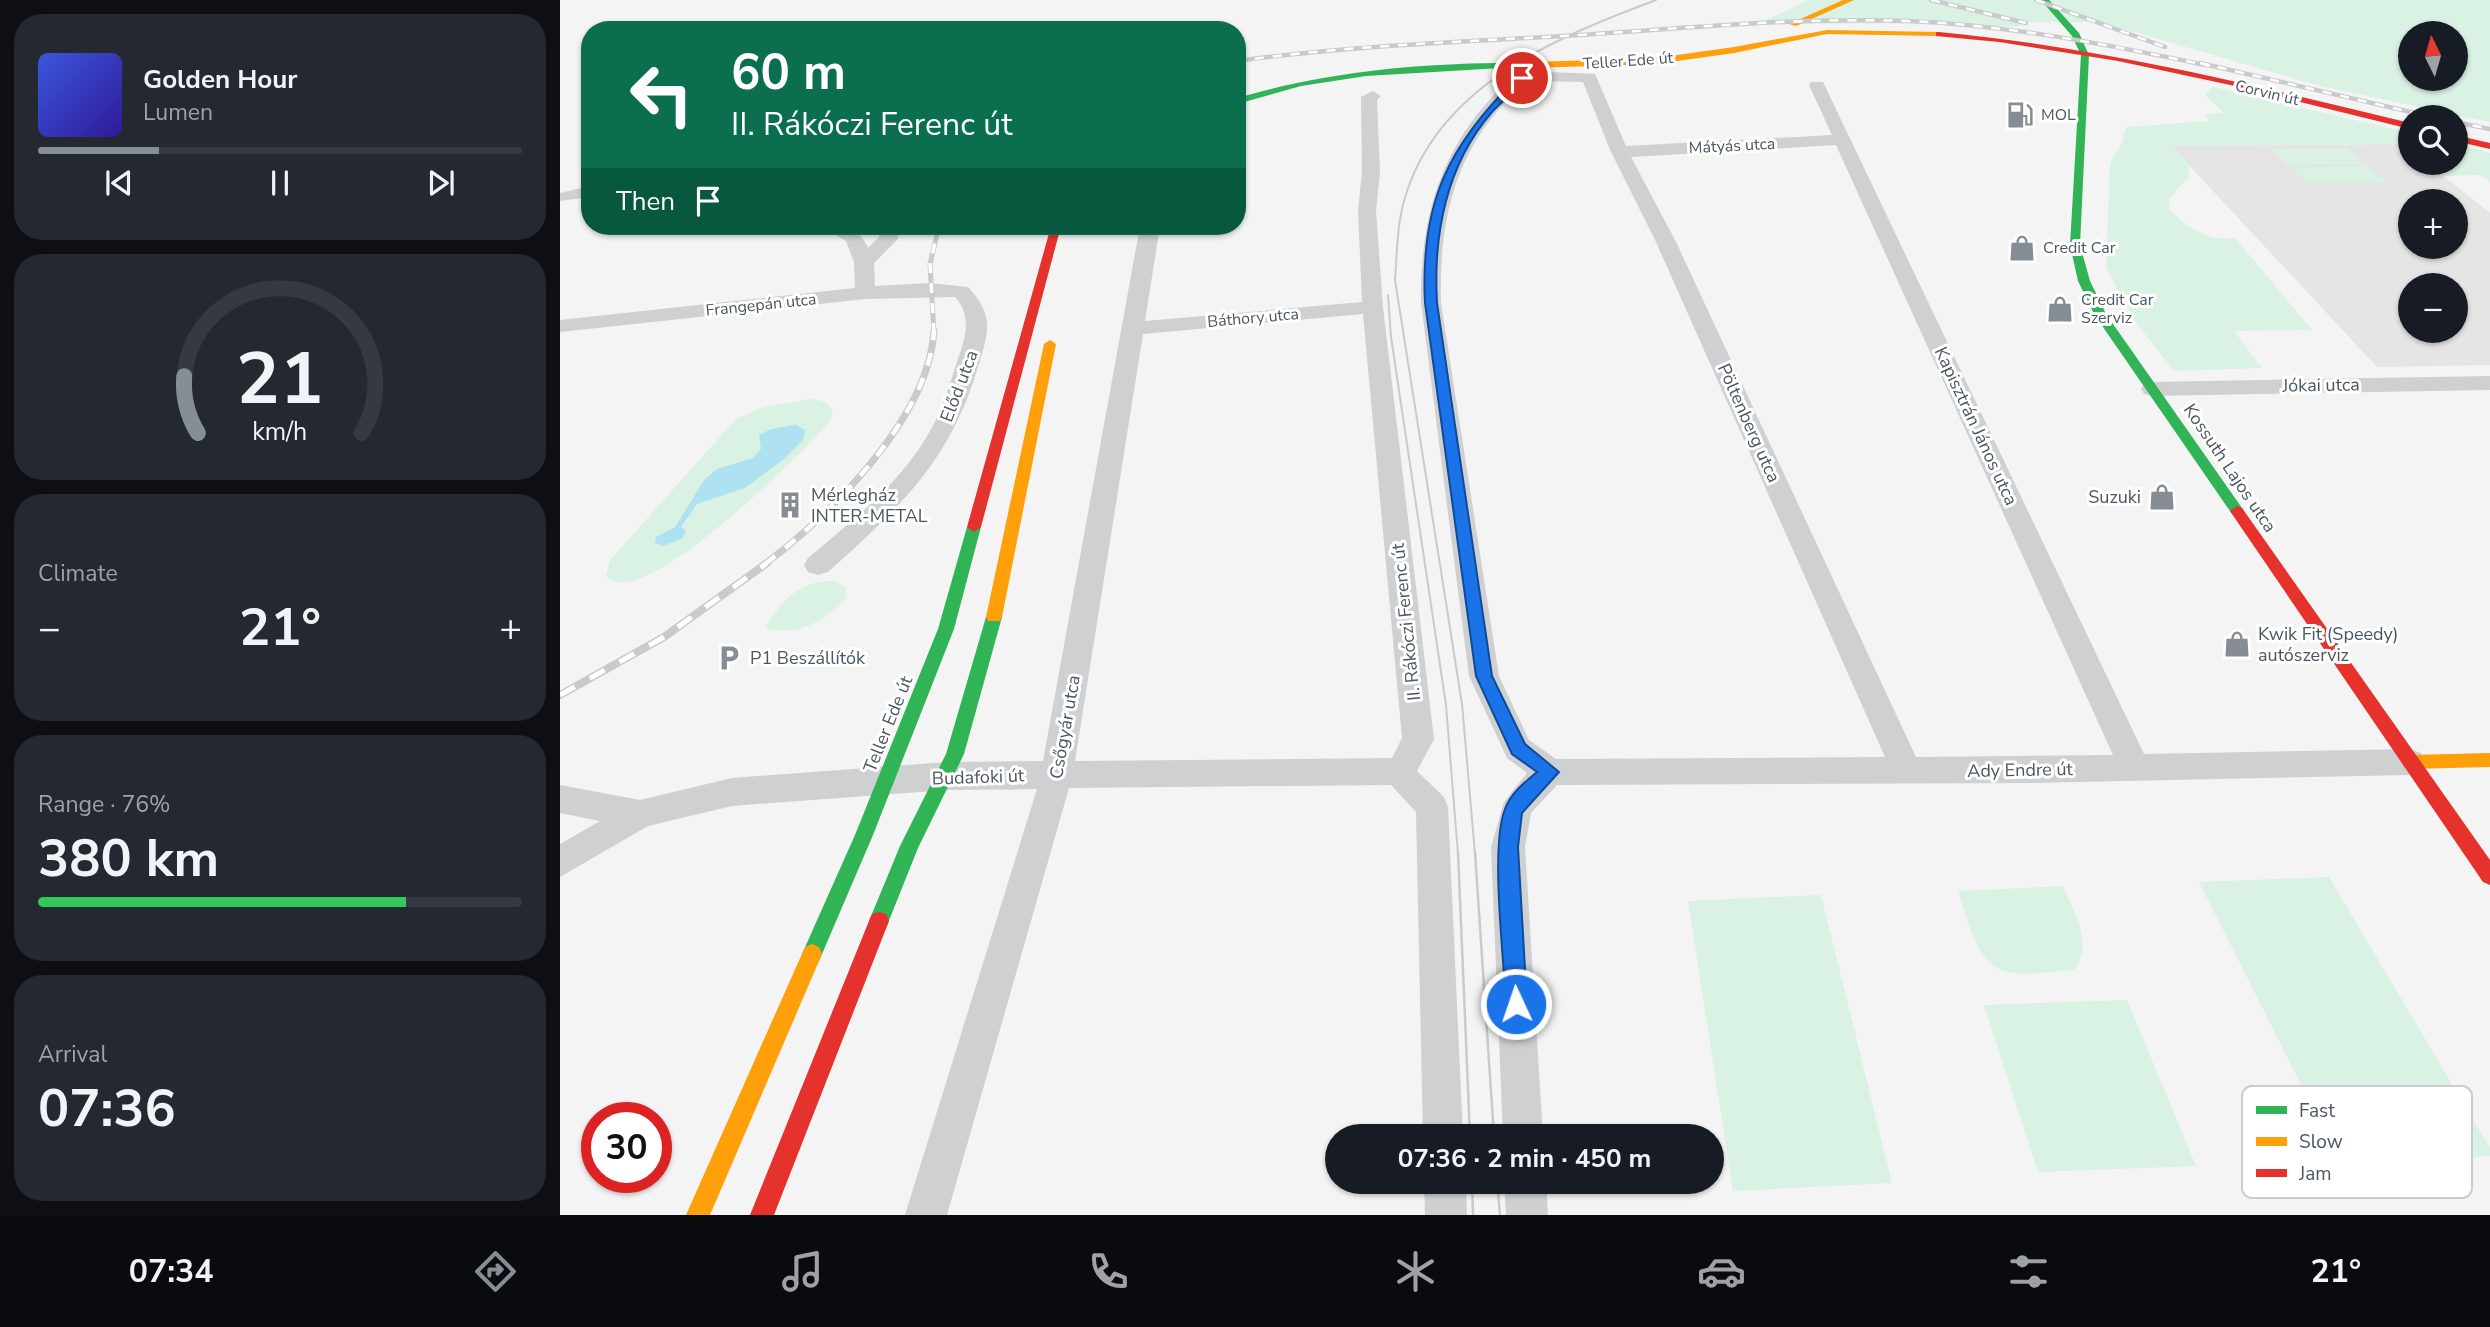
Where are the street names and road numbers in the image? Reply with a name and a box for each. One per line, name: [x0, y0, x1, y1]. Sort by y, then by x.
street label: Teller Ede út: [1582, 47, 1674, 75]
street label: Corvin út: [2233, 75, 2302, 111]
street label: Mátyás utca: [1688, 133, 1776, 159]
street label: Frangepán utca: [705, 288, 817, 322]
street label: Báthory utca: [1206, 303, 1300, 333]
street label: Kapisztrán János utca: [1929, 343, 2023, 509]
street label: Előd utca: [934, 347, 984, 425]
street label: Pöltenberg utca: [1712, 360, 1786, 486]
street label: Jókai utca: [2281, 372, 2360, 398]
street label: Kossuth Lajos utca: [2178, 399, 2282, 537]
street label: II. Rákóczi Ferenc út: [1386, 541, 1426, 702]
street label: Teller Ede út: [858, 672, 918, 776]
street label: Csőgyár utca: [1044, 673, 1086, 781]
street label: Ady Endre út: [1967, 757, 2074, 783]
street label: Budafoki út: [931, 763, 1025, 791]

